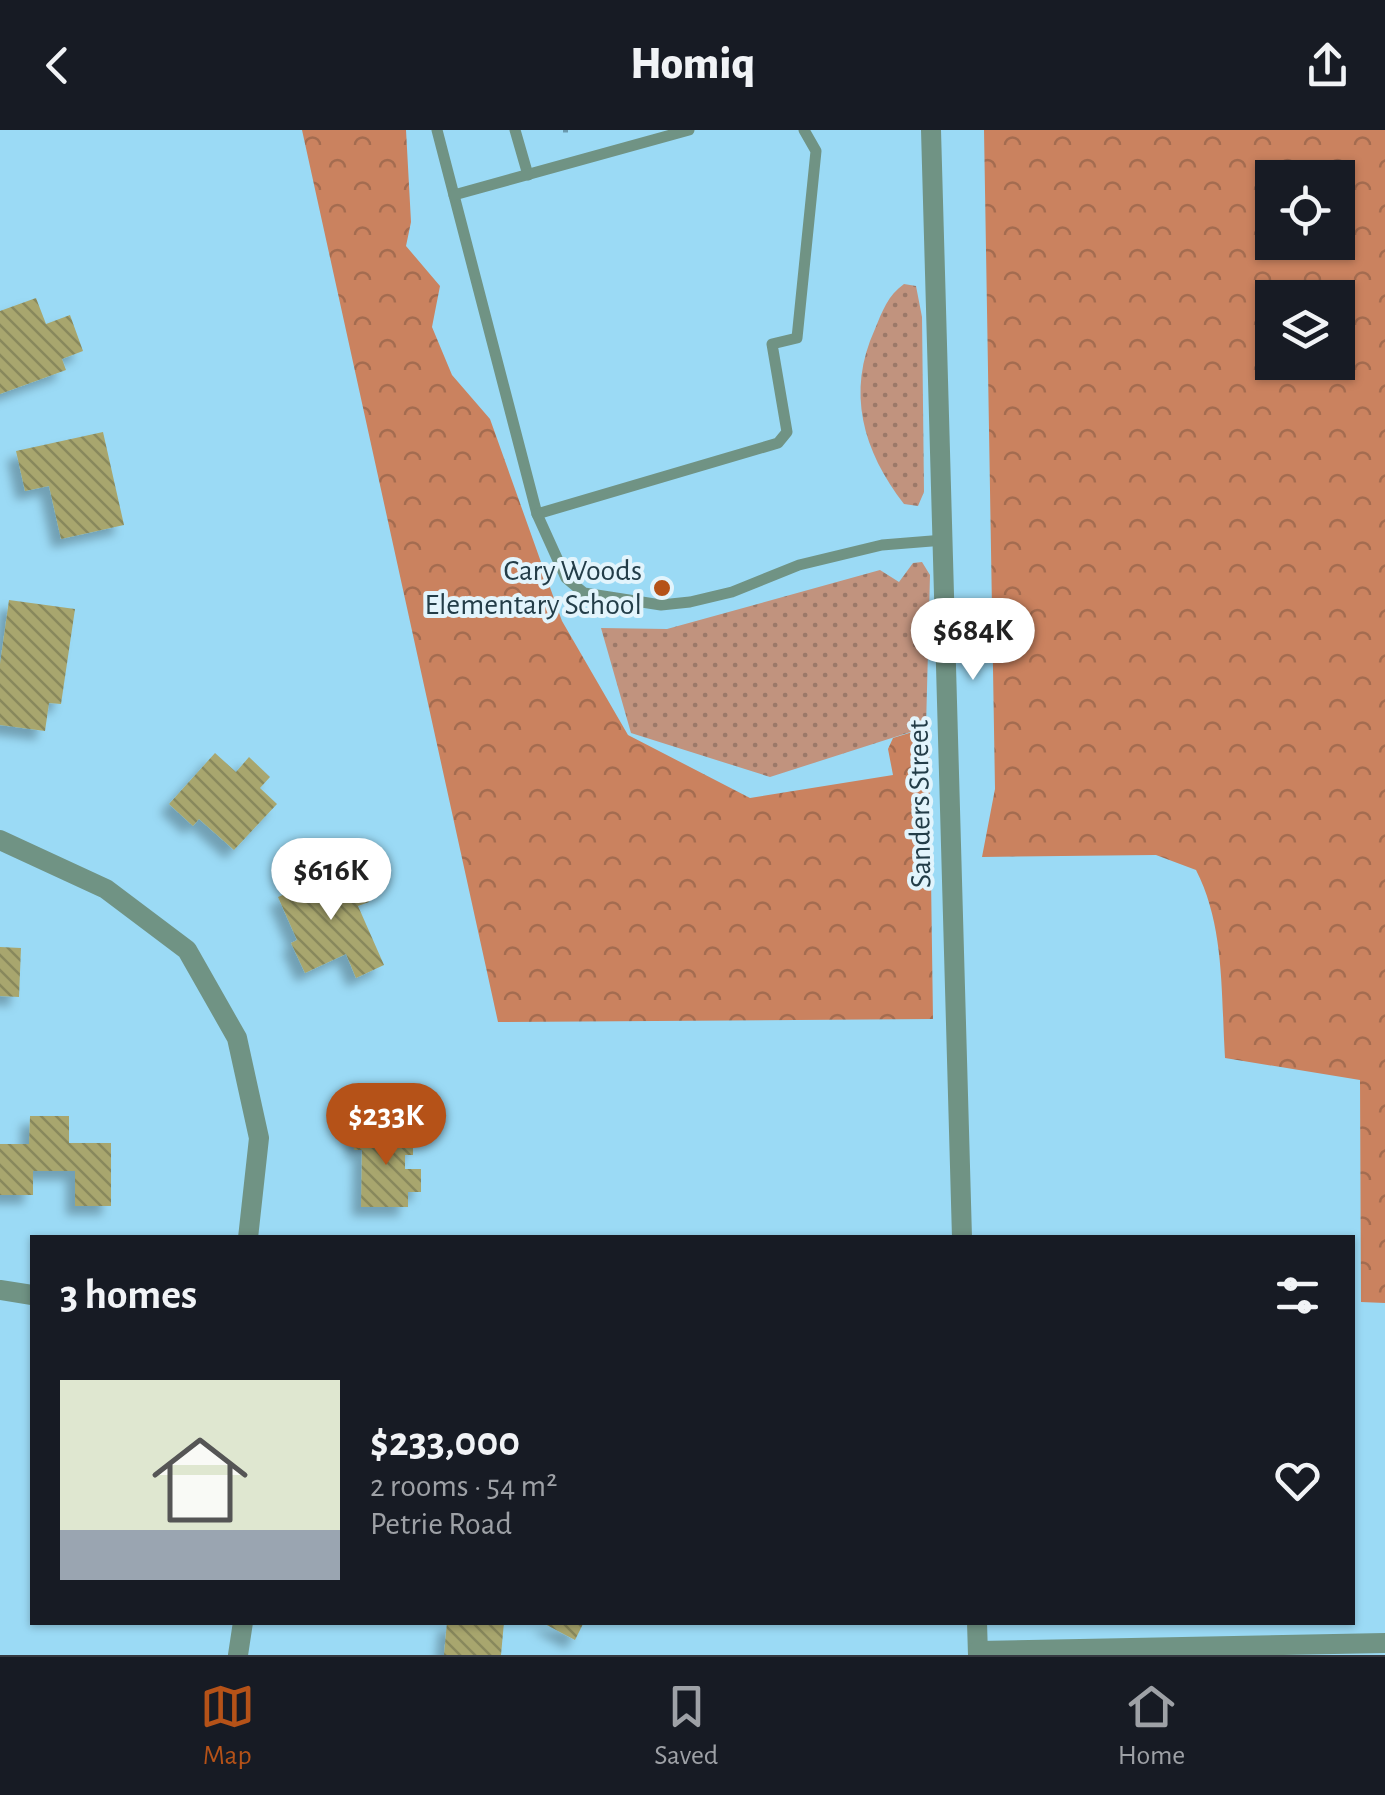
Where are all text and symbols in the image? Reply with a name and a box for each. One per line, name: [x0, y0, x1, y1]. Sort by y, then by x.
icon: back: [30, 38, 85, 93]
icon: share: [1300, 38, 1355, 93]
text: Homiq: [630, 42, 755, 87]
map controls: [1255, 160, 1355, 380]
button: locate: [1255, 160, 1355, 260]
button: layers: [1255, 280, 1355, 380]
place label: Cary Woods Elementary School: [425, 556, 642, 620]
marker: Cary Woods Elementary School: [651, 577, 673, 599]
pin: $684K: [903, 598, 1043, 683]
text: $684K: [933, 614, 1013, 646]
street label: Sanders Street: [904, 719, 936, 888]
pin: $616K: [261, 838, 401, 923]
text: $616K: [293, 854, 369, 886]
pin: $233K: [316, 1083, 456, 1168]
text: $233K: [348, 1099, 424, 1131]
icon: filters: [1270, 1268, 1325, 1323]
text: 3 homes: [60, 1274, 197, 1316]
icon: home: [140, 1420, 260, 1540]
text: $233,000: [370, 1421, 520, 1463]
icon: heart: [1270, 1453, 1325, 1508]
text: 2 rooms · 54 m²: [370, 1470, 557, 1502]
text: Petrie Road: [370, 1508, 512, 1540]
tab: Map: [200, 1679, 255, 1773]
tab: Saved: [654, 1679, 718, 1773]
tab: Home: [1118, 1679, 1185, 1773]

